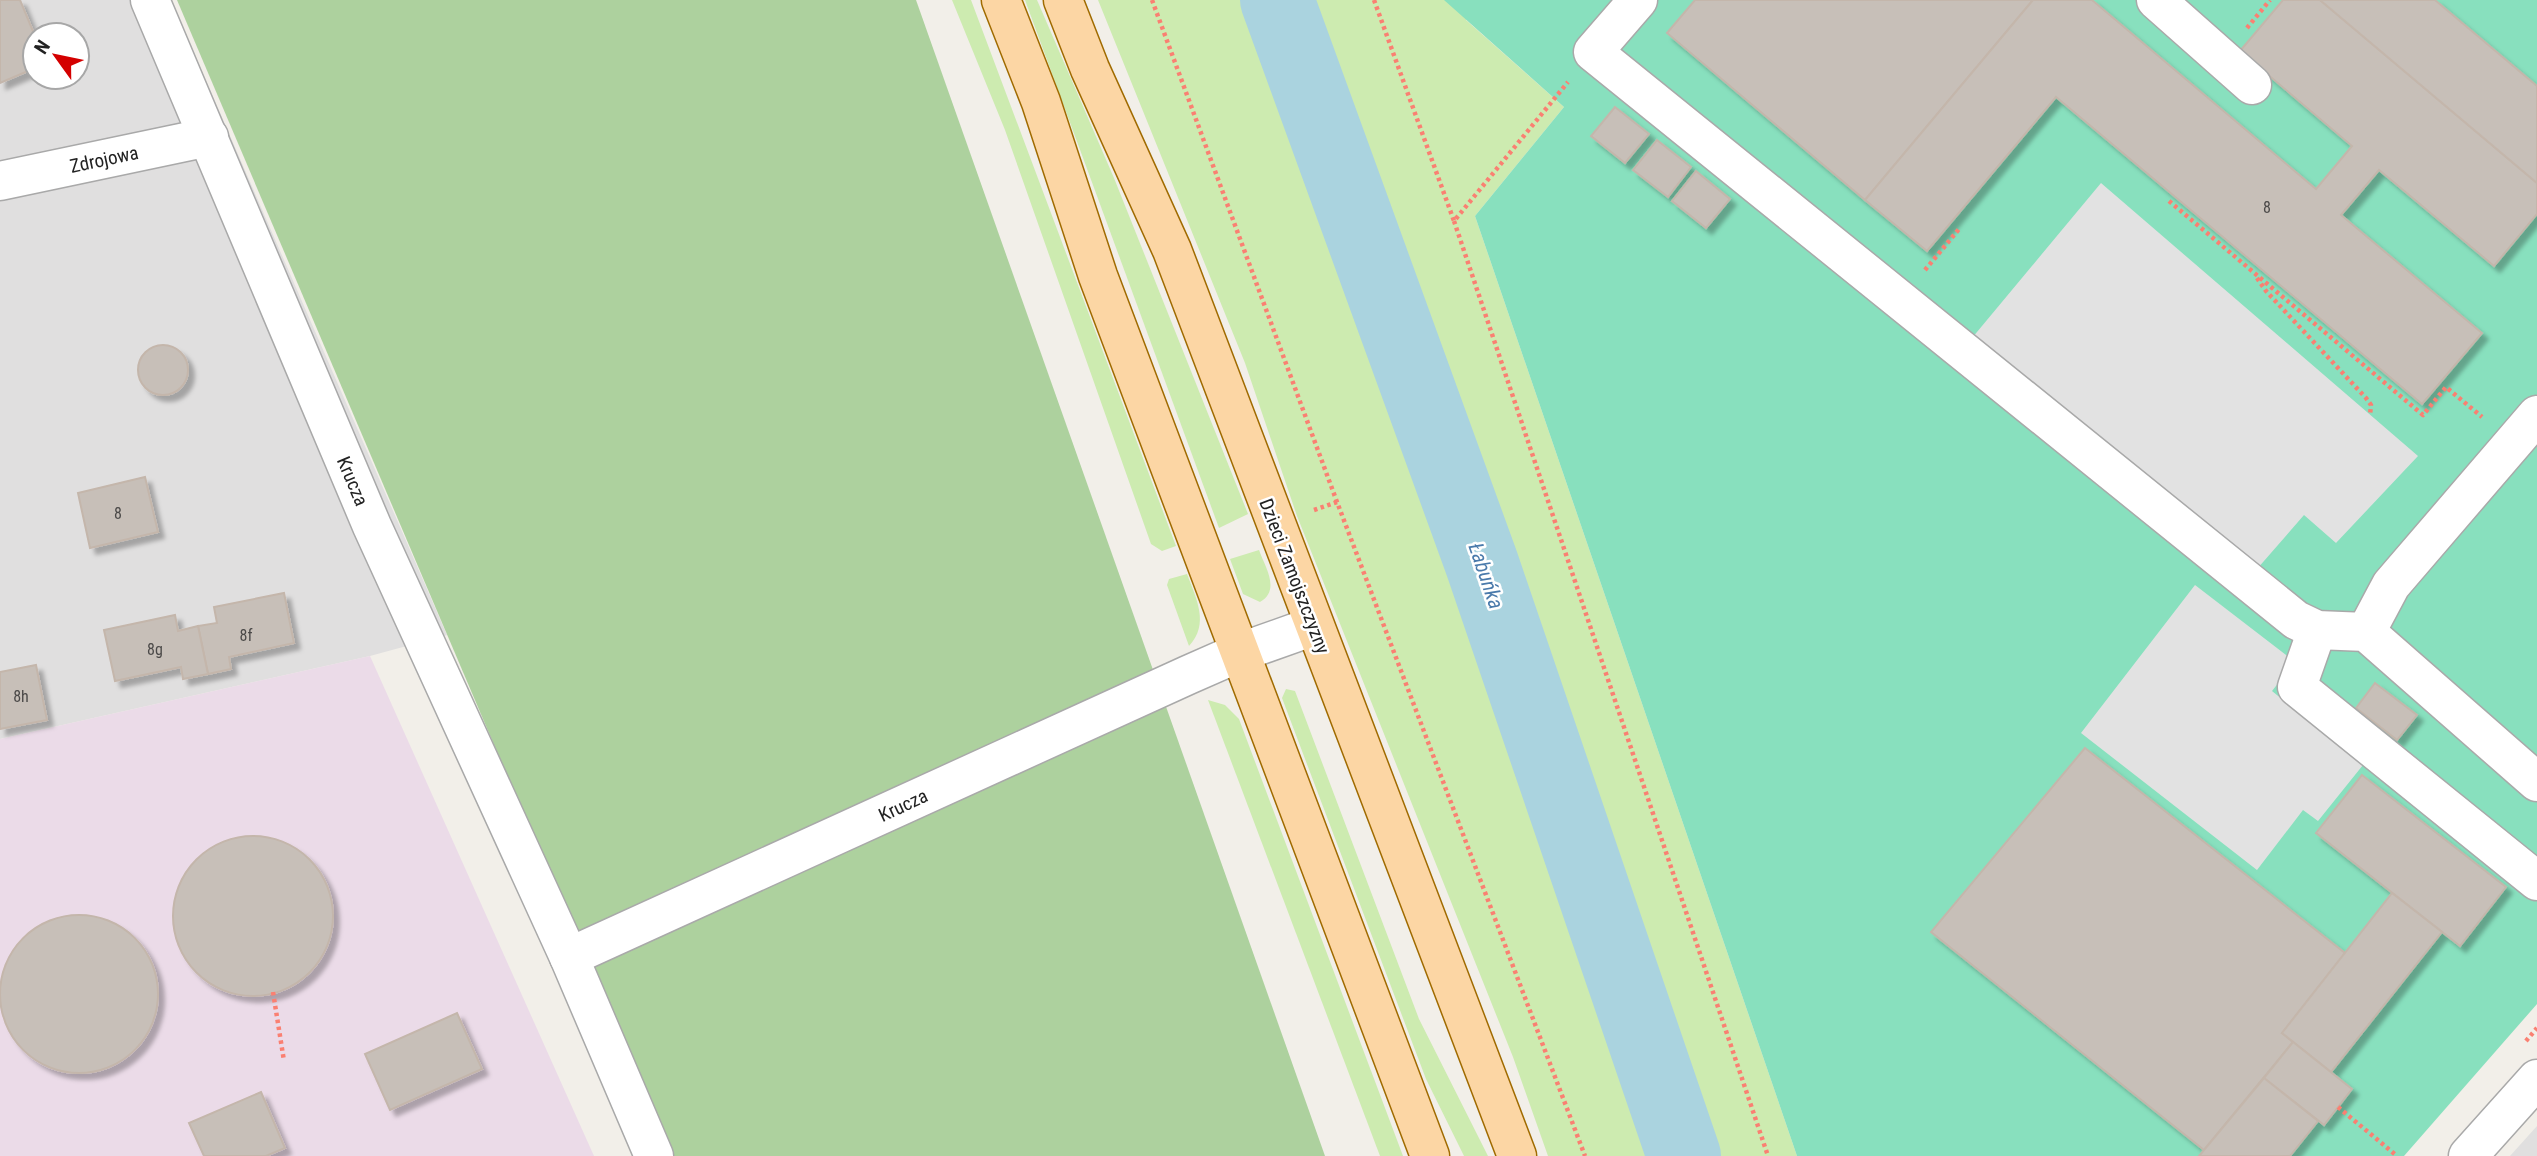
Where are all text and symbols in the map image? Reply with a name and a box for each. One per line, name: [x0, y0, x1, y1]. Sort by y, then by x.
north arrow: [21, 21, 91, 91]
text: N: [29, 36, 55, 58]
street label: Zdrojowa: [68, 141, 141, 178]
house number: 8: [2263, 198, 2271, 217]
street label: Krucza: [332, 453, 373, 509]
street label: Dzieci Zamojszczyzny: [1254, 495, 1335, 657]
house number: 8: [114, 504, 122, 523]
water label: Łabuńka: [1464, 540, 1508, 612]
house number: 8f: [240, 626, 252, 645]
house number: 8g: [147, 640, 163, 659]
house number: 8h: [13, 687, 29, 706]
street label: Krucza: [875, 784, 931, 827]

